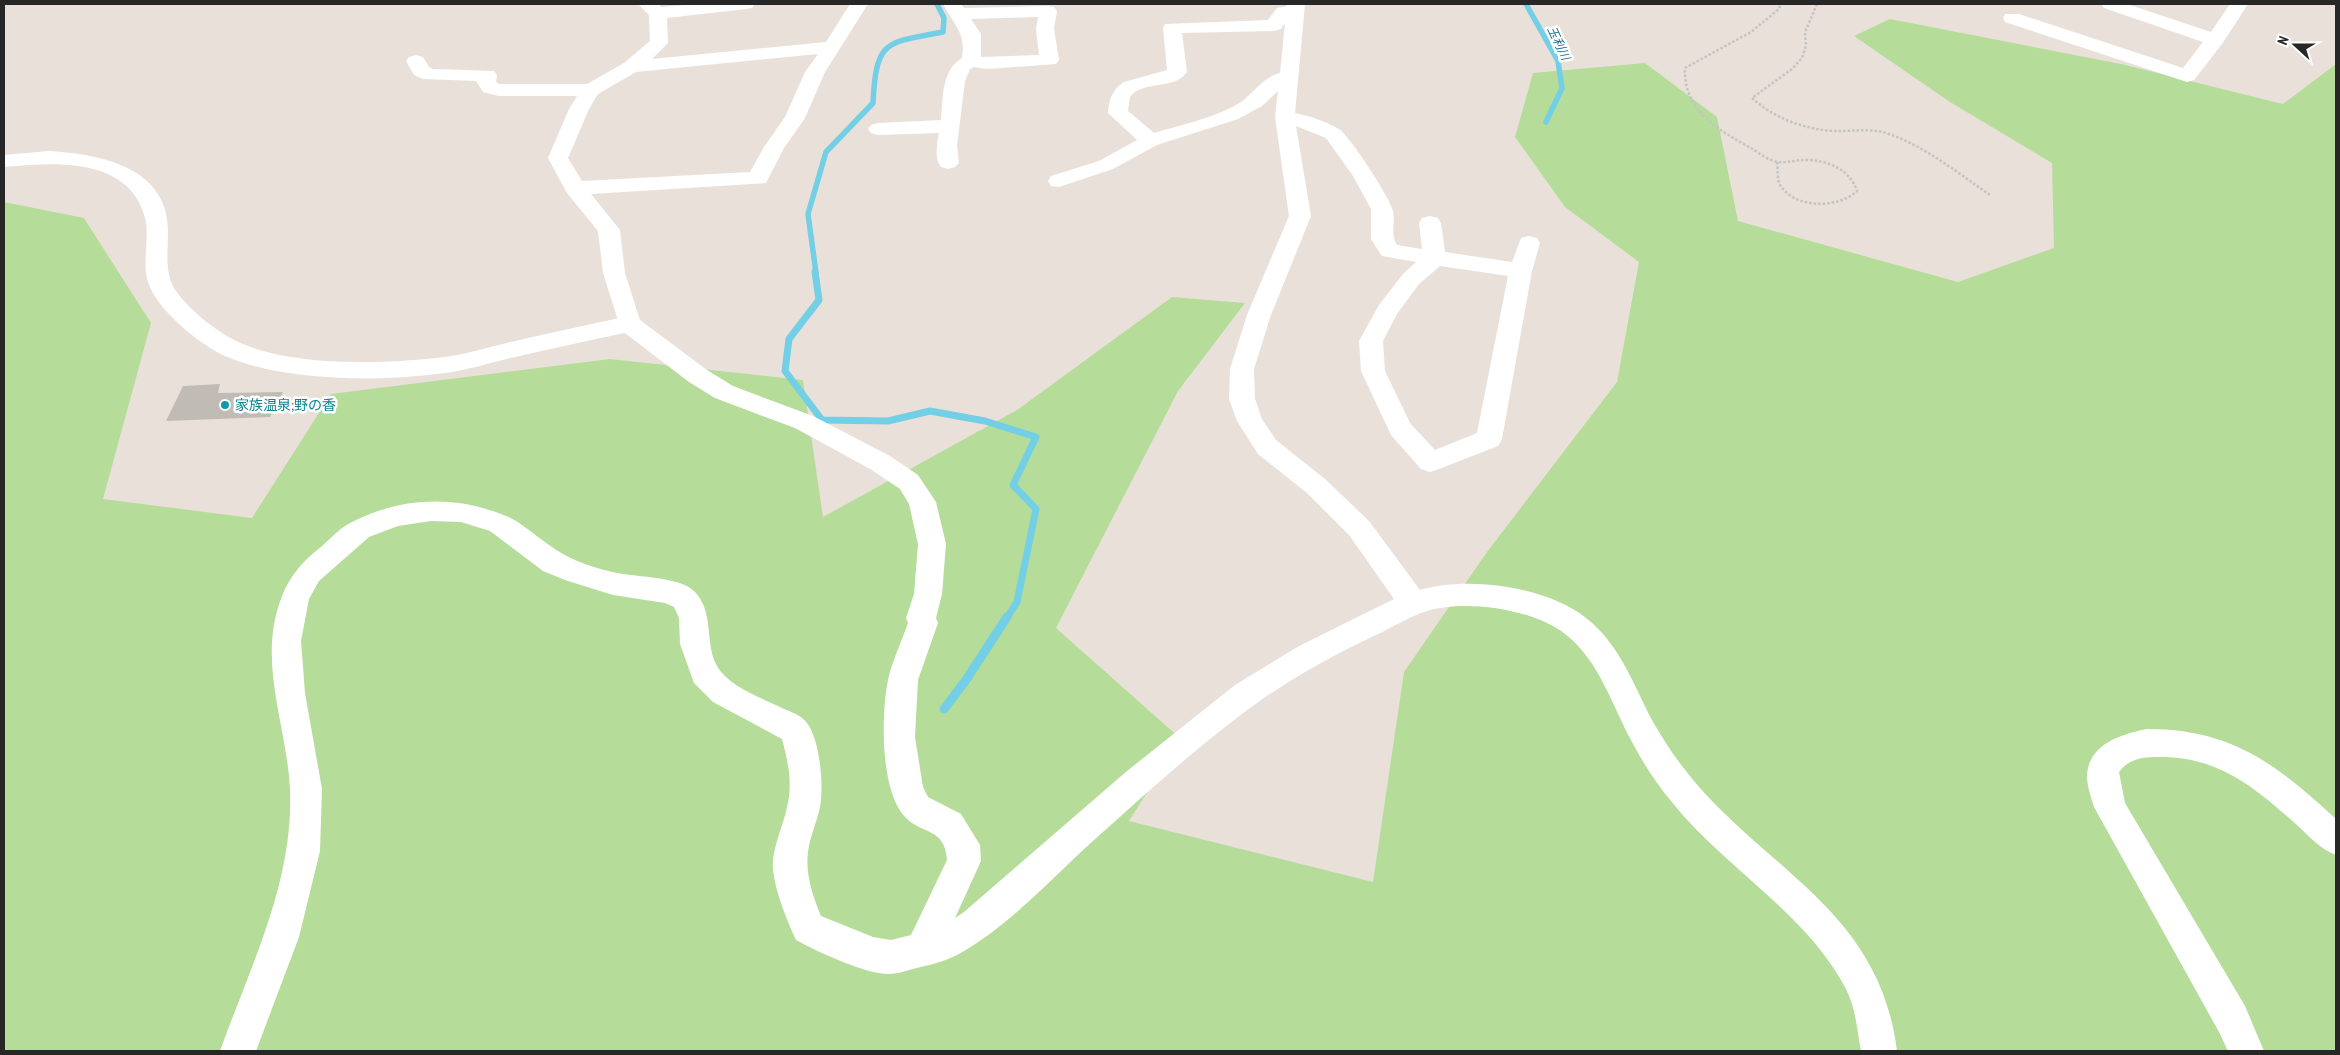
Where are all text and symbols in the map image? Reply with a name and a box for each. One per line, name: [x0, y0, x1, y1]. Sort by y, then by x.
north arrow: [2270, 20, 2320, 70]
water label: 玉利川: [1545, 24, 1574, 64]
text: N: [2273, 34, 2293, 47]
place label: 家族温泉;野の香: [235, 396, 336, 414]
marker: 家族温泉;野の香: [219, 399, 231, 411]

